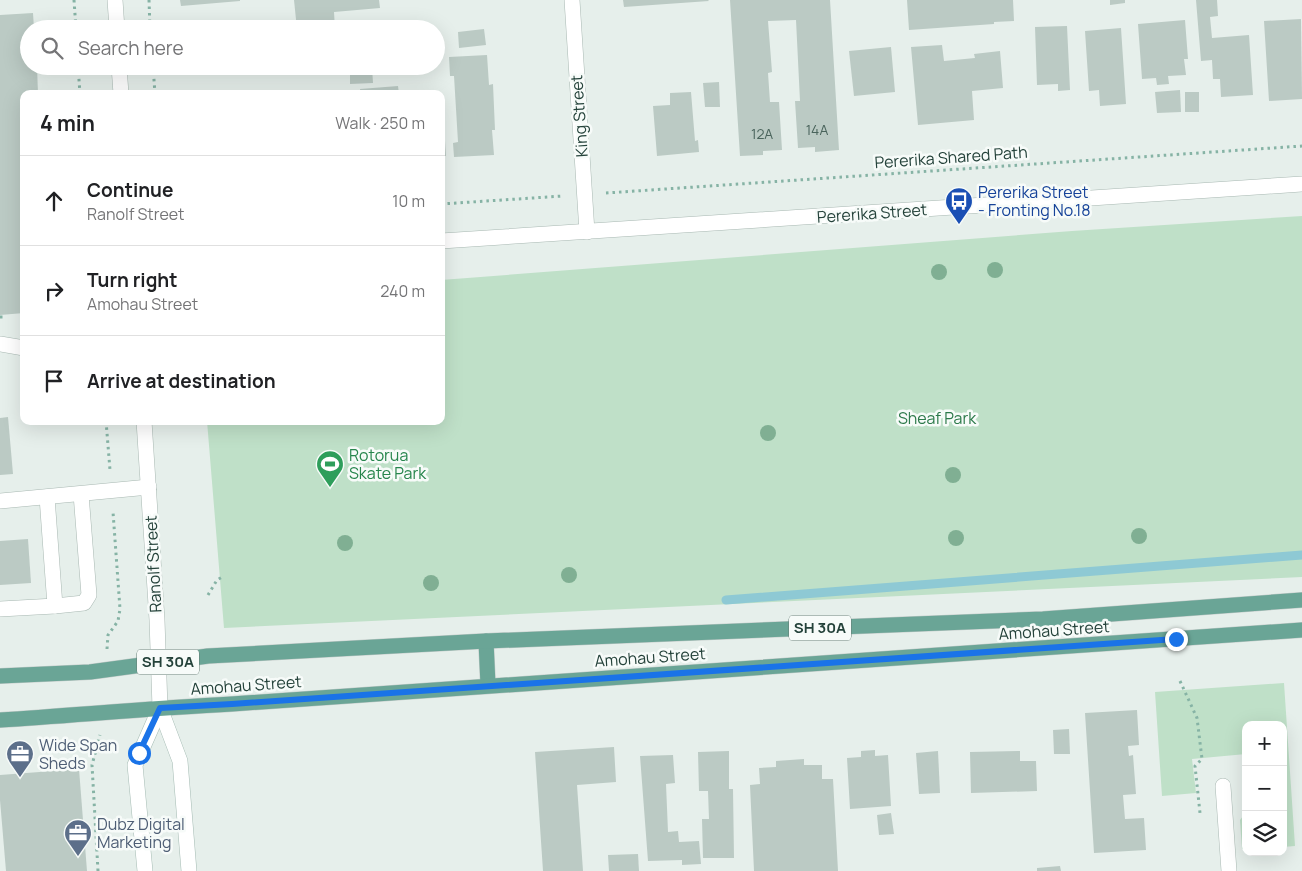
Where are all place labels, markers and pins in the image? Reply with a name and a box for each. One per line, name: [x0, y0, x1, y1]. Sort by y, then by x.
place label: Pererika Street - Fronting No.18: [978, 181, 1091, 221]
bus stop icon: Pererika Street - Fronting No.18: [944, 186, 974, 225]
place label: Rotorua Skate Park: [349, 444, 427, 484]
sports icon: Rotorua Skate Park: [315, 449, 345, 488]
place label: Wide Span Sheds: [39, 734, 117, 774]
office icon: Wide Span Sheds: [5, 739, 35, 778]
place label: Dubz Digital Marketing: [97, 813, 185, 853]
office icon: Dubz Digital Marketing: [63, 818, 93, 857]

